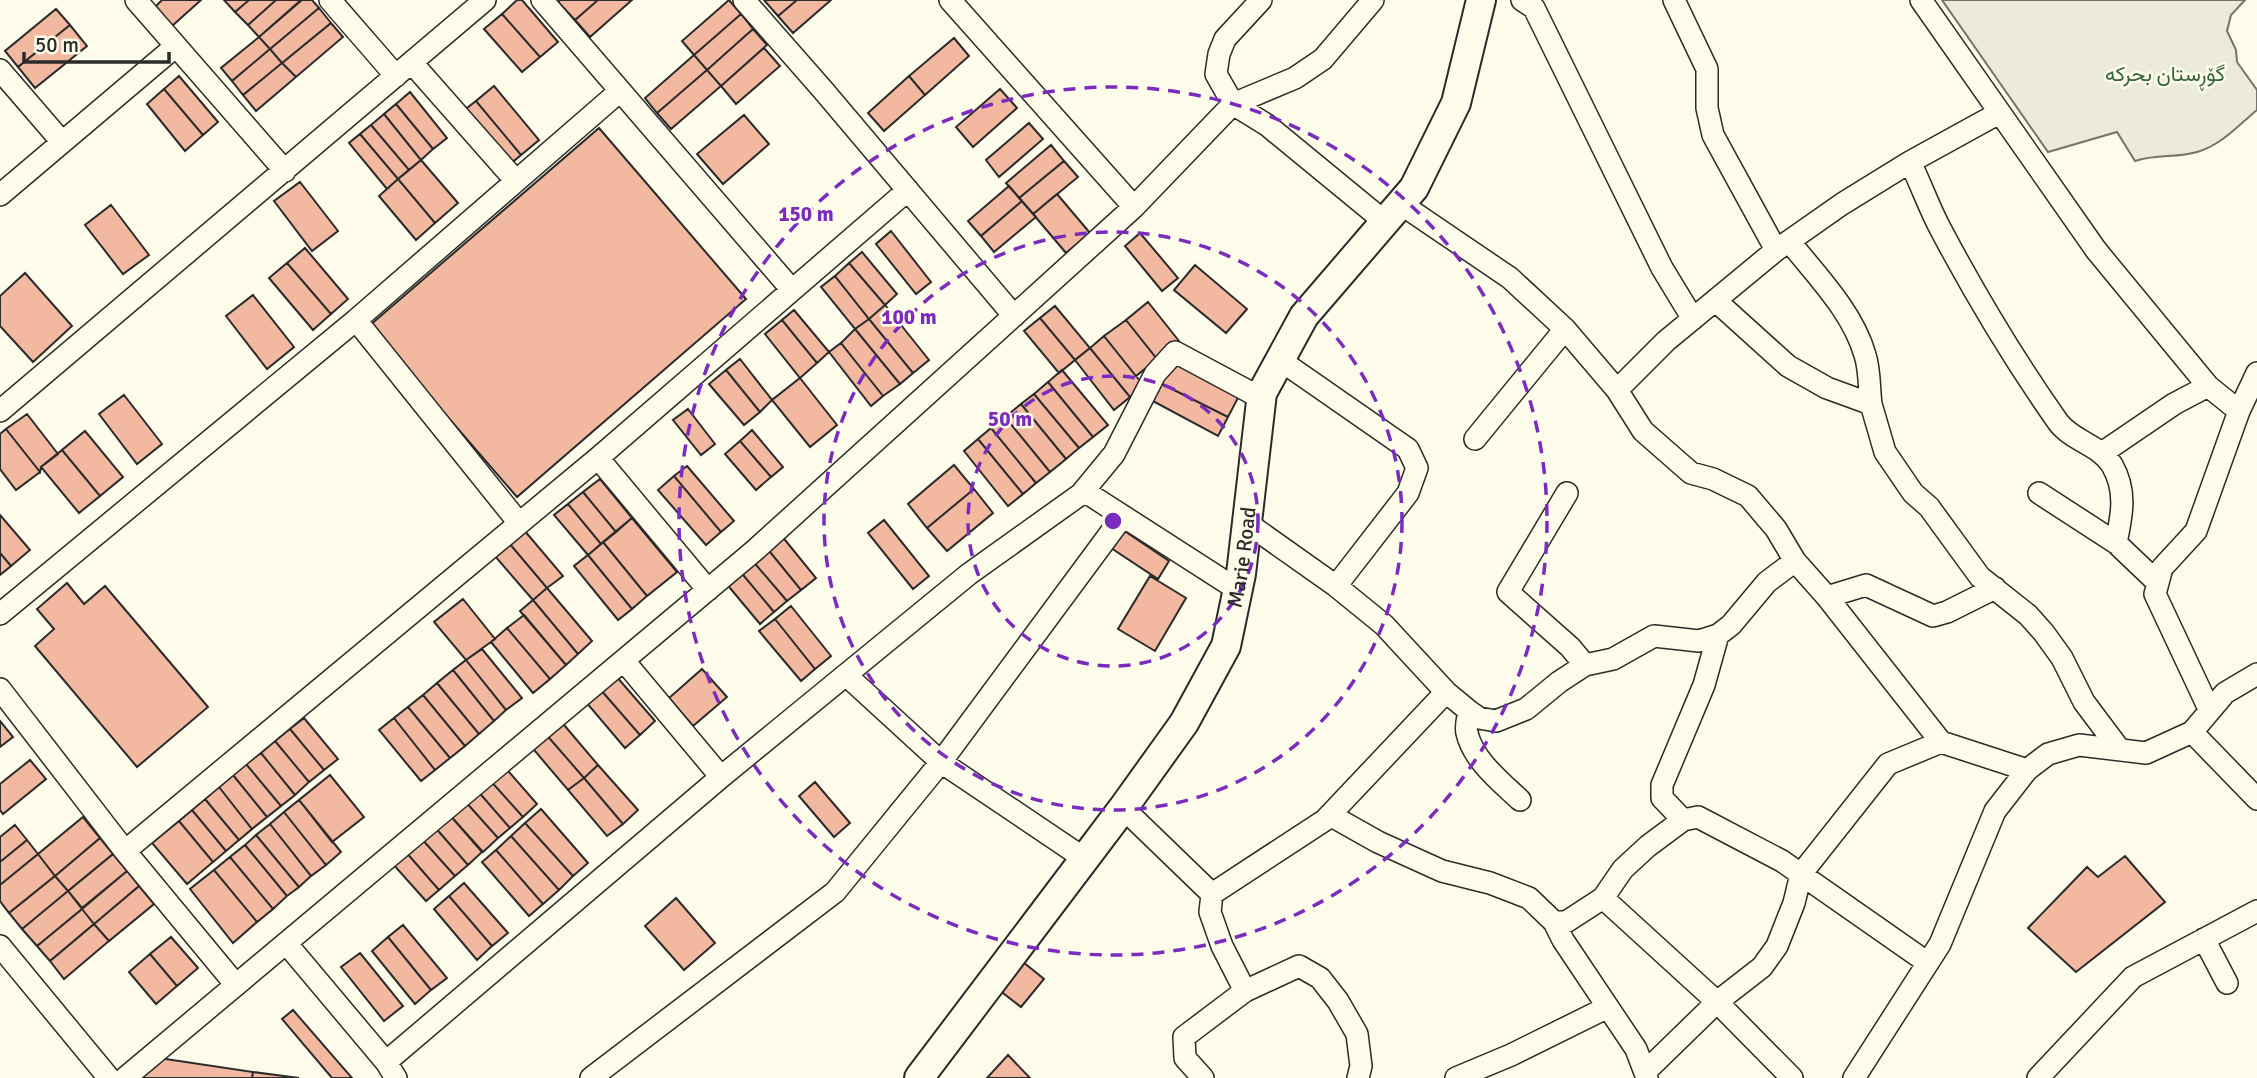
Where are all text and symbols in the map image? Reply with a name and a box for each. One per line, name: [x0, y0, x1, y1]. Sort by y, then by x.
scale bar: [24, 21, 170, 65]
text: 50 m: [35, 32, 79, 58]
park label: گۆڕستان بحركه‌: [2105, 61, 2225, 91]
text: 150 m: [778, 201, 834, 227]
text: 100 m: [881, 304, 937, 330]
text: 50 m: [988, 406, 1032, 432]
street label: Marie Road: [1221, 505, 1262, 610]
centre of rings: [1101, 509, 1125, 533]

